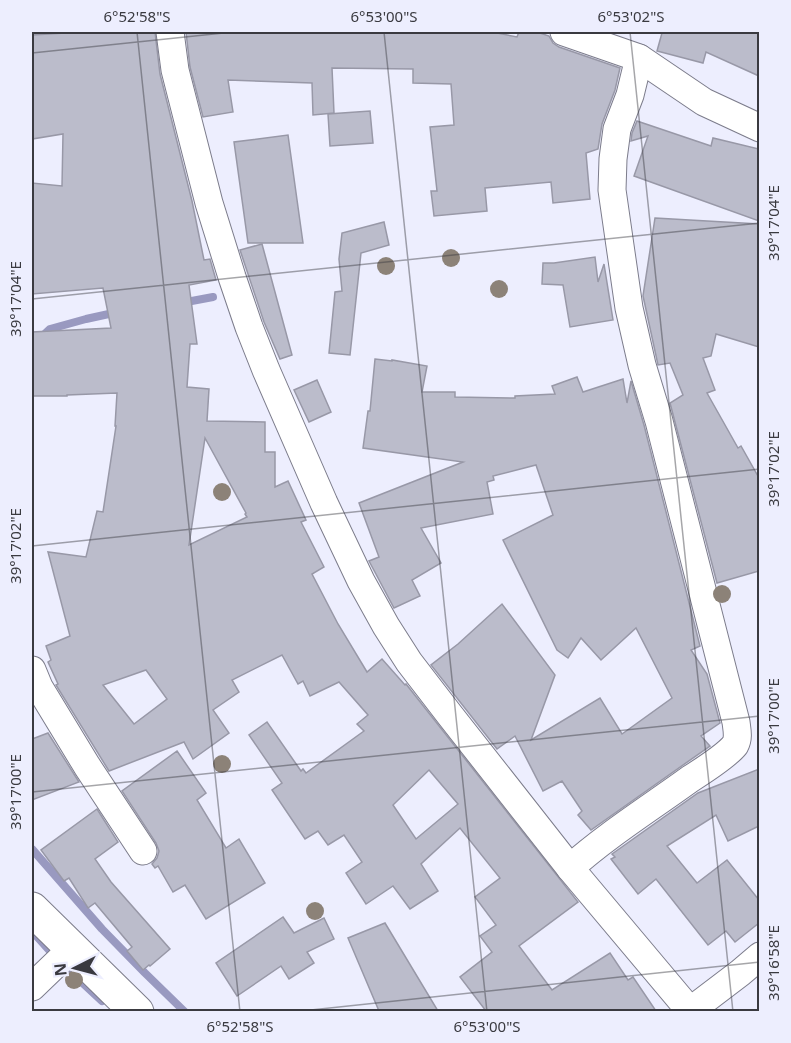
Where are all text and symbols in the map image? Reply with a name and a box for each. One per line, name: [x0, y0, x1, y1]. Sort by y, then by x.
text: 6°52'58"S: [103, 6, 171, 26]
text: 6°53'00"S: [350, 6, 418, 26]
text: 6°53'02"S: [597, 6, 665, 26]
text: 39°17'04"E: [763, 185, 783, 261]
text: 39°17'04"E: [5, 261, 25, 337]
text: 39°17'02"E: [763, 431, 783, 507]
text: 39°17'02"E: [5, 508, 25, 584]
text: 39°17'00"E: [763, 678, 783, 754]
text: 39°17'00"E: [5, 754, 25, 830]
text: 39°16'58"E: [763, 925, 783, 1001]
north arrow: [45, 938, 105, 998]
text: N: [48, 962, 72, 977]
text: 6°52'58"S: [206, 1016, 274, 1036]
text: 6°53'00"S: [453, 1016, 521, 1036]

